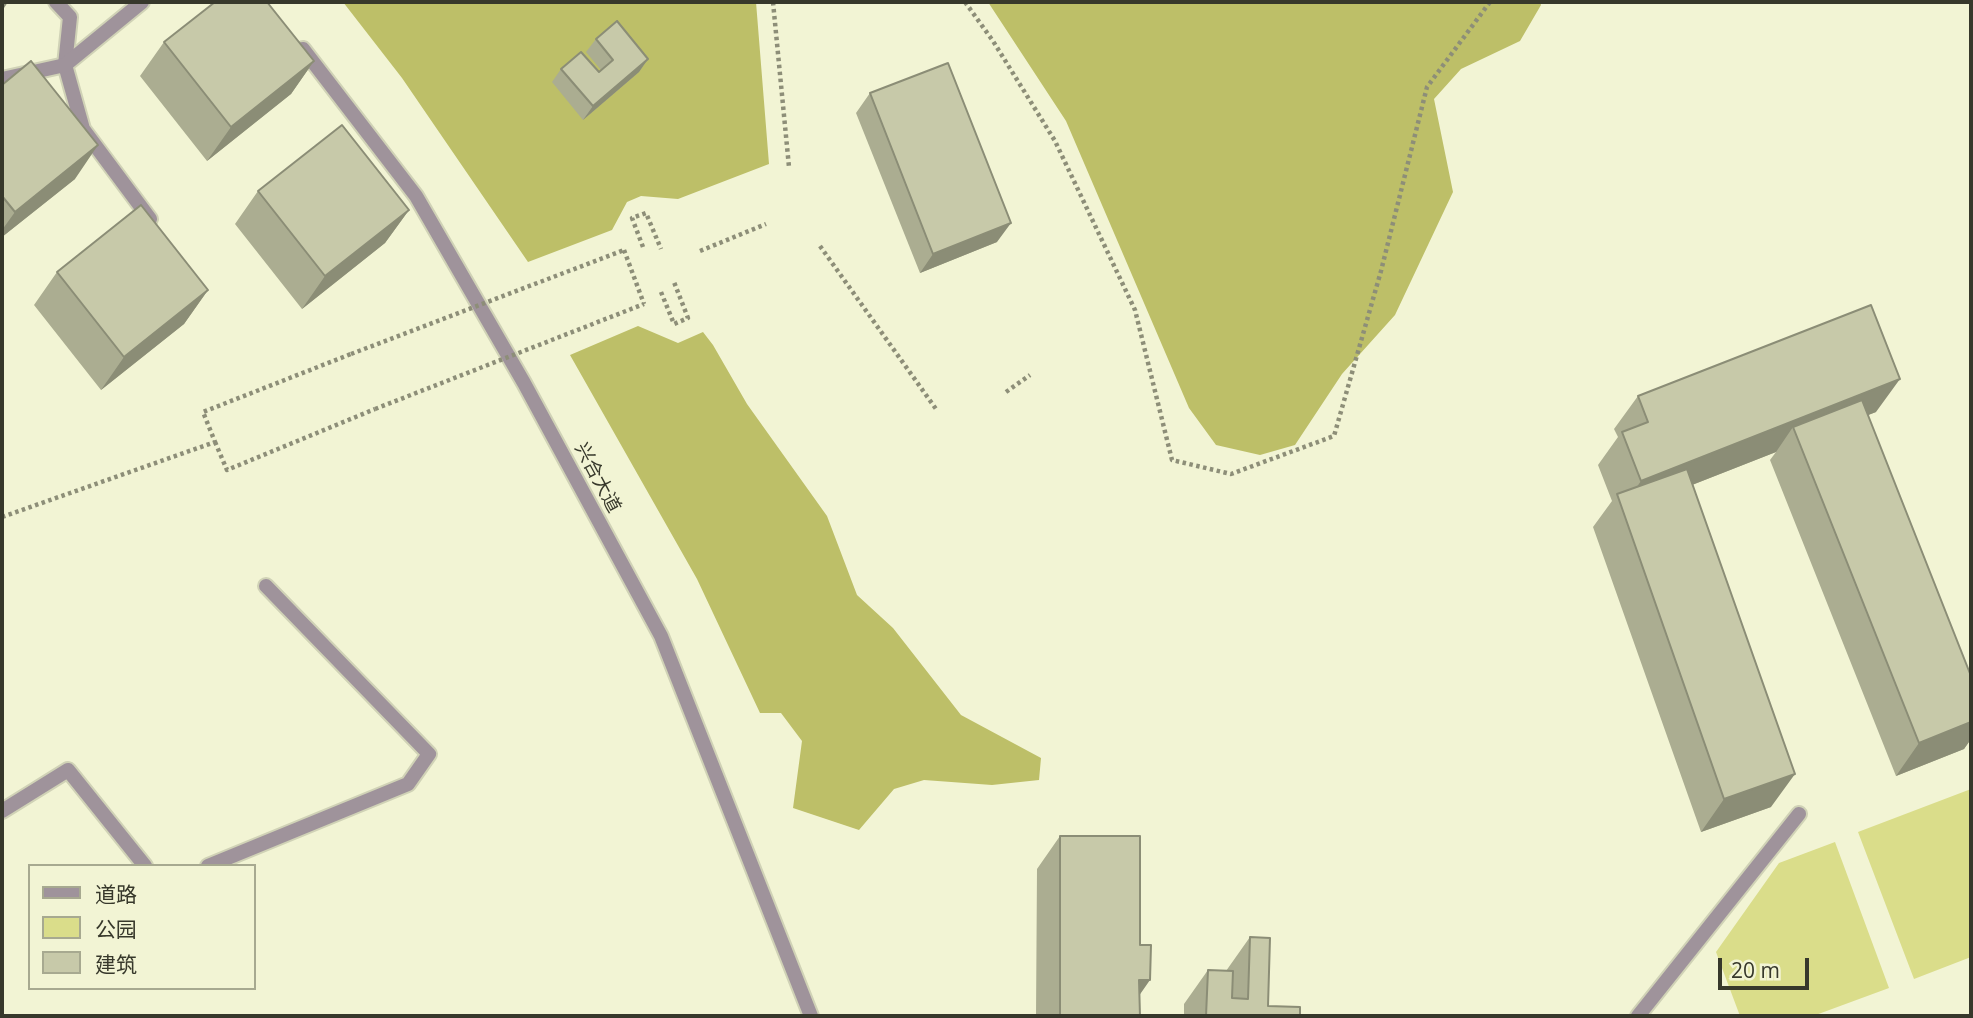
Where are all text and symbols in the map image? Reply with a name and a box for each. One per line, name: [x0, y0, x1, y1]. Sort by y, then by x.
street label: 兴合大道: [569, 439, 625, 517]
legend: [28, 864, 256, 990]
text: 道路: [95, 880, 137, 908]
text: 公园: [95, 915, 137, 943]
scale bar: [1721, 944, 1812, 988]
text: 建筑: [95, 950, 137, 978]
text: 20 m: [1731, 956, 1780, 984]

